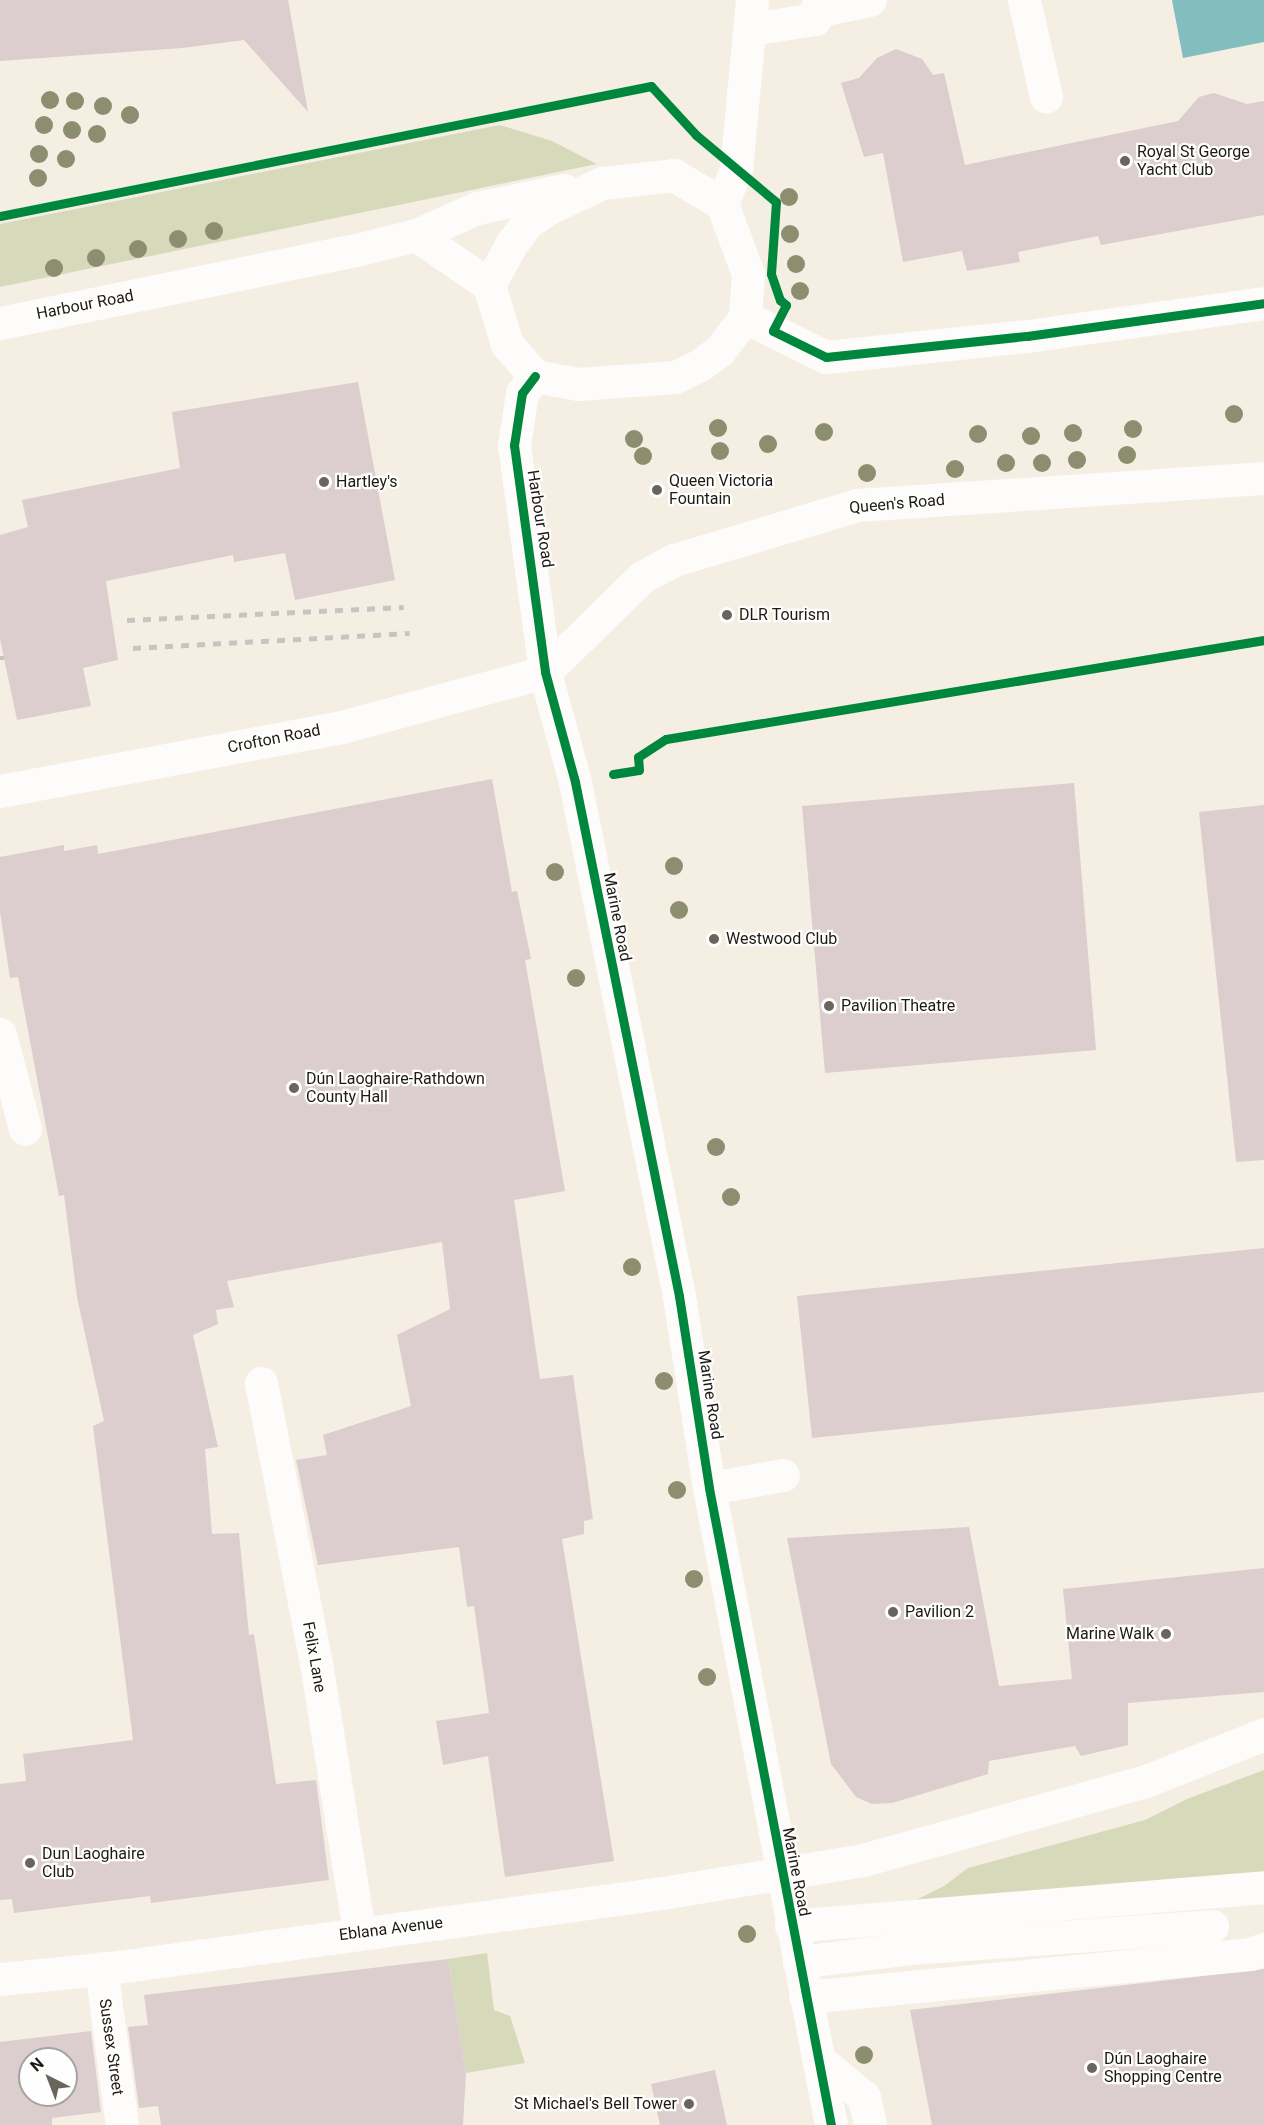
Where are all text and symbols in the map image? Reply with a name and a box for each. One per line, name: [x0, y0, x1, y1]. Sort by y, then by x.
place label: Royal St George Yacht Club: [1137, 142, 1250, 180]
marker: Royal St George Yacht Club: [1118, 154, 1132, 168]
street label: Harbour Road: [35, 286, 135, 324]
street label: Harbour Road: [523, 469, 557, 569]
place label: Queen Victoria Fountain: [669, 471, 773, 509]
place label: Hartley's: [336, 472, 398, 492]
marker: Hartley's: [317, 475, 331, 489]
marker: Queen Victoria Fountain: [650, 483, 664, 497]
street label: Queen's Road: [848, 490, 946, 518]
place label: DLR Tourism: [739, 605, 830, 625]
marker: DLR Tourism: [720, 608, 734, 622]
street label: Crofton Road: [226, 721, 322, 757]
street label: Marine Road: [599, 871, 635, 963]
place label: Westwood Club: [726, 929, 837, 949]
marker: Westwood Club: [707, 932, 721, 946]
place label: Pavilion Theatre: [841, 996, 955, 1016]
marker: Pavilion Theatre: [822, 999, 836, 1013]
place label: Dún Laoghaire-Rathdown County Hall: [306, 1069, 485, 1107]
marker: Dún Laoghaire-Rathdown County Hall: [287, 1081, 301, 1095]
street label: Marine Road: [693, 1349, 727, 1441]
place label: Pavilion 2: [905, 1602, 974, 1622]
marker: Pavilion 2: [886, 1605, 900, 1619]
street label: Felix Lane: [298, 1620, 330, 1694]
place label: Marine Walk: [1066, 1624, 1154, 1644]
marker: Marine Walk: [1159, 1627, 1173, 1641]
street label: Marine Road: [778, 1826, 814, 1918]
place label: Dun Laoghaire Club: [42, 1844, 145, 1882]
marker: Dun Laoghaire Club: [23, 1856, 37, 1870]
street label: Eblana Avenue: [338, 1913, 444, 1945]
street label: Sussex Street: [95, 1997, 127, 2097]
north arrow: [18, 2047, 78, 2107]
place label: Dún Laoghaire Shopping Centre: [1104, 2049, 1222, 2087]
text: N: [26, 2054, 48, 2076]
marker: Dún Laoghaire Shopping Centre: [1085, 2061, 1099, 2075]
place label: St Michael's Bell Tower: [514, 2094, 677, 2114]
marker: St Michael's Bell Tower: [682, 2097, 696, 2111]

